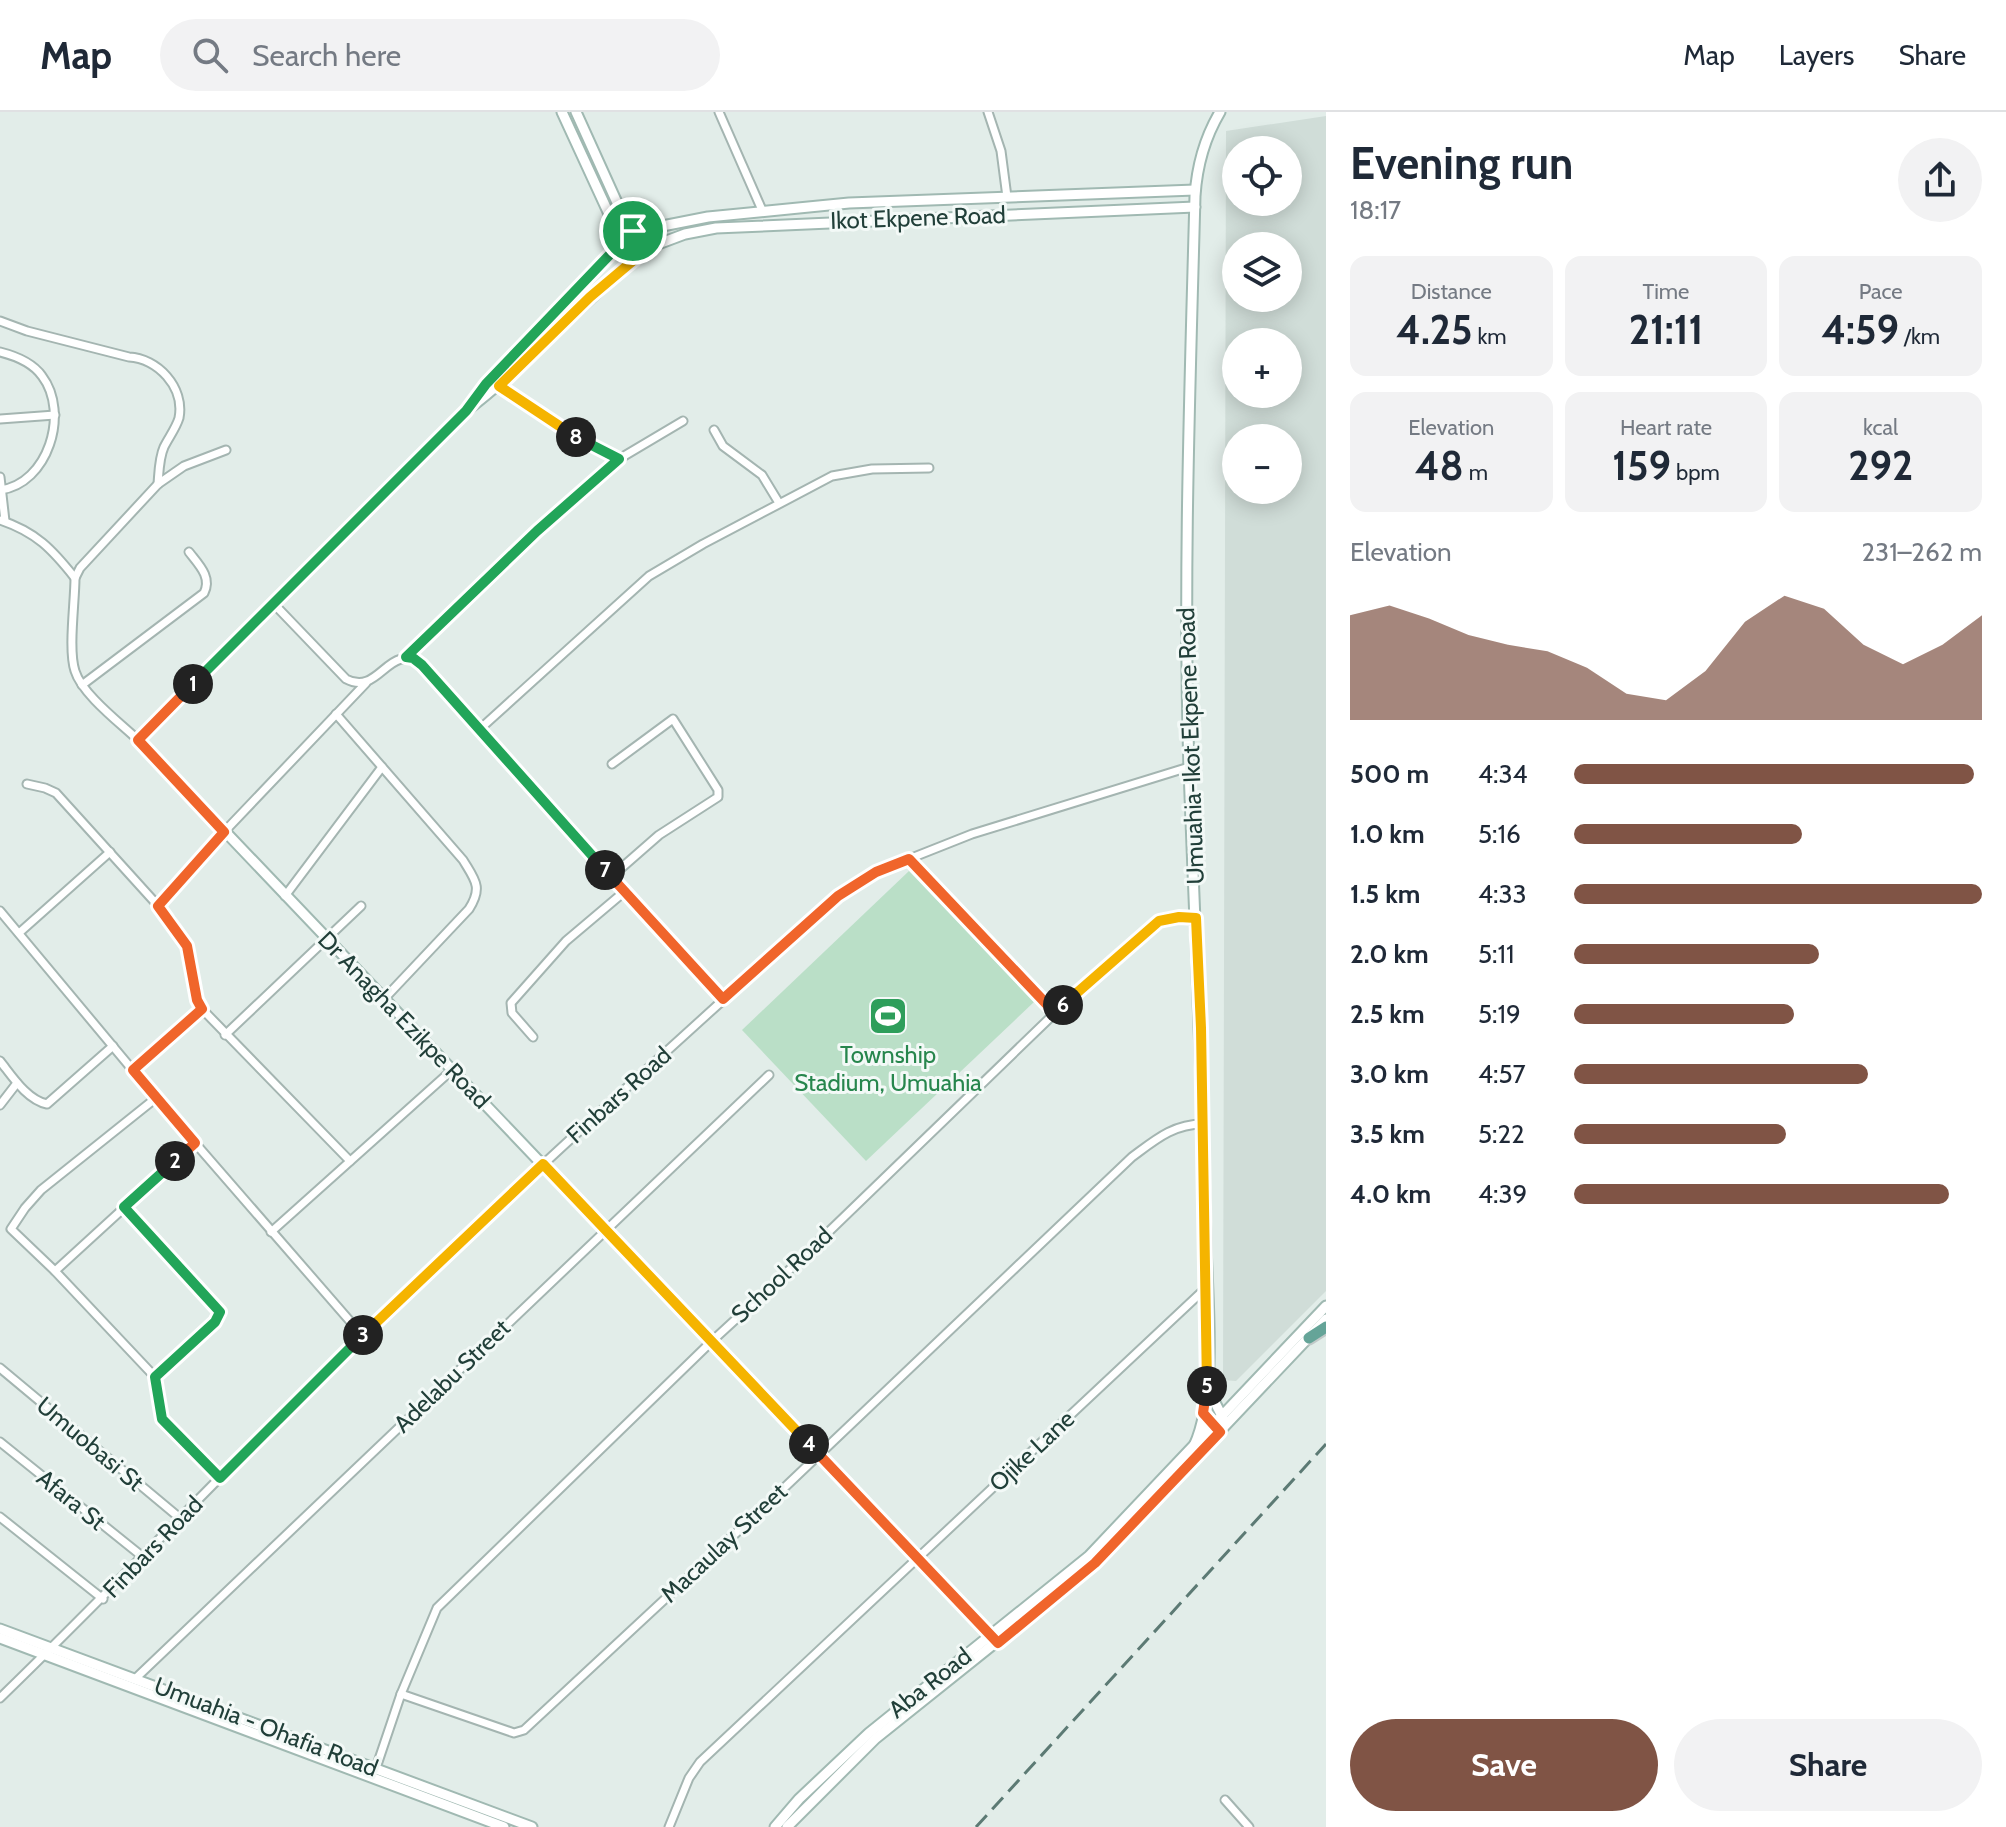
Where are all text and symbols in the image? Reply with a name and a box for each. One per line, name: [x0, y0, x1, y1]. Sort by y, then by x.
search box: [160, 19, 720, 91]
text: Map: [40, 32, 112, 79]
icon: search: [188, 33, 232, 77]
text: Search here: [252, 37, 401, 74]
text: Map: [1683, 38, 1735, 72]
text: Layers: [1779, 38, 1854, 72]
text: Share: [1898, 38, 1966, 72]
map controls: [1222, 136, 1302, 504]
button: locate: [1222, 136, 1302, 216]
text: Evening run: [1350, 137, 1573, 190]
button: share: [1898, 138, 1982, 222]
text: 18:17: [1350, 194, 1401, 226]
pin: [599, 197, 667, 265]
street label: Ikot Ekpene Road: [830, 200, 1006, 235]
icon: arrive: [611, 209, 655, 253]
button: layers: [1222, 232, 1302, 312]
text: Distance: [1411, 278, 1492, 305]
text: Time: [1643, 278, 1689, 305]
text: Pace: [1859, 278, 1903, 305]
text: 4.25: [1396, 305, 1472, 354]
text: 21:11: [1629, 305, 1703, 354]
text: 4:59: [1821, 305, 1899, 354]
text: km: [1472, 323, 1507, 350]
text: /km: [1899, 323, 1940, 350]
button: +: [1222, 328, 1302, 408]
text: Elevation: [1408, 414, 1494, 441]
text: Heart rate: [1620, 414, 1712, 441]
text: kcal: [1863, 414, 1898, 441]
pin: 8: [556, 417, 596, 457]
text: 8: [569, 423, 583, 450]
button: −: [1222, 424, 1302, 504]
text: 48: [1415, 441, 1464, 490]
text: 159: [1612, 441, 1671, 490]
text: 292: [1848, 441, 1913, 490]
text: m: [1464, 459, 1488, 486]
text: bpm: [1671, 459, 1720, 486]
text: Elevation: [1350, 536, 1452, 568]
text: 231–262 m: [1861, 536, 1982, 568]
street label: Umuahia-Ikot Ekpene Road: [1171, 607, 1210, 885]
pin: 1: [173, 664, 213, 704]
text: 1: [189, 670, 197, 697]
text: 500 m: [1350, 758, 1429, 790]
text: 4:34: [1478, 758, 1528, 790]
text: 1.0 km: [1350, 818, 1425, 850]
text: 5:16: [1478, 818, 1521, 850]
pin: 7: [585, 850, 625, 890]
text: 7: [599, 856, 611, 883]
text: 1.5 km: [1350, 878, 1420, 910]
text: 4:33: [1478, 878, 1527, 910]
street label: Dr Anagha Ezikpe Road: [312, 925, 497, 1114]
text: 2.0 km: [1350, 938, 1429, 970]
text: 5:11: [1478, 938, 1514, 970]
pin: 6: [1043, 985, 1083, 1025]
text: 6: [1057, 991, 1069, 1018]
sports icon: Township Stadium, Umuahia: [867, 995, 909, 1037]
text: 2.5 km: [1350, 998, 1425, 1030]
text: 5:19: [1478, 998, 1521, 1030]
street label: Finbars Road: [560, 1040, 677, 1149]
place label: Township Stadium, Umuahia: [794, 1040, 982, 1097]
text: 3.0 km: [1350, 1058, 1429, 1090]
text: 4:57: [1478, 1058, 1526, 1090]
text: 3.5 km: [1350, 1118, 1425, 1150]
text: 5:22: [1478, 1118, 1525, 1150]
pin: 2: [155, 1141, 195, 1181]
text: 2: [169, 1147, 181, 1174]
text: 4.0 km: [1350, 1178, 1431, 1210]
text: 4:39: [1478, 1178, 1527, 1210]
street label: School Road: [725, 1221, 838, 1329]
street label: Adelabu Street: [388, 1313, 516, 1438]
pin: 3: [343, 1315, 383, 1355]
text: 3: [357, 1321, 369, 1348]
pin: 5: [1187, 1366, 1227, 1406]
text: 5: [1201, 1372, 1213, 1399]
street label: Umuobasi St: [31, 1390, 150, 1497]
street label: Ojike Lane: [983, 1404, 1080, 1497]
pin: 4: [789, 1424, 829, 1464]
text: 4: [802, 1430, 816, 1457]
street label: Afara St: [31, 1463, 111, 1536]
street label: Macaulay Street: [655, 1477, 793, 1608]
street label: Finbars Road: [97, 1490, 208, 1604]
street label: Aba Road: [883, 1641, 977, 1724]
street label: Umuahia - Ohafia Road: [150, 1670, 382, 1783]
button: Save: [1350, 1719, 1658, 1811]
button: Share: [1674, 1719, 1982, 1811]

